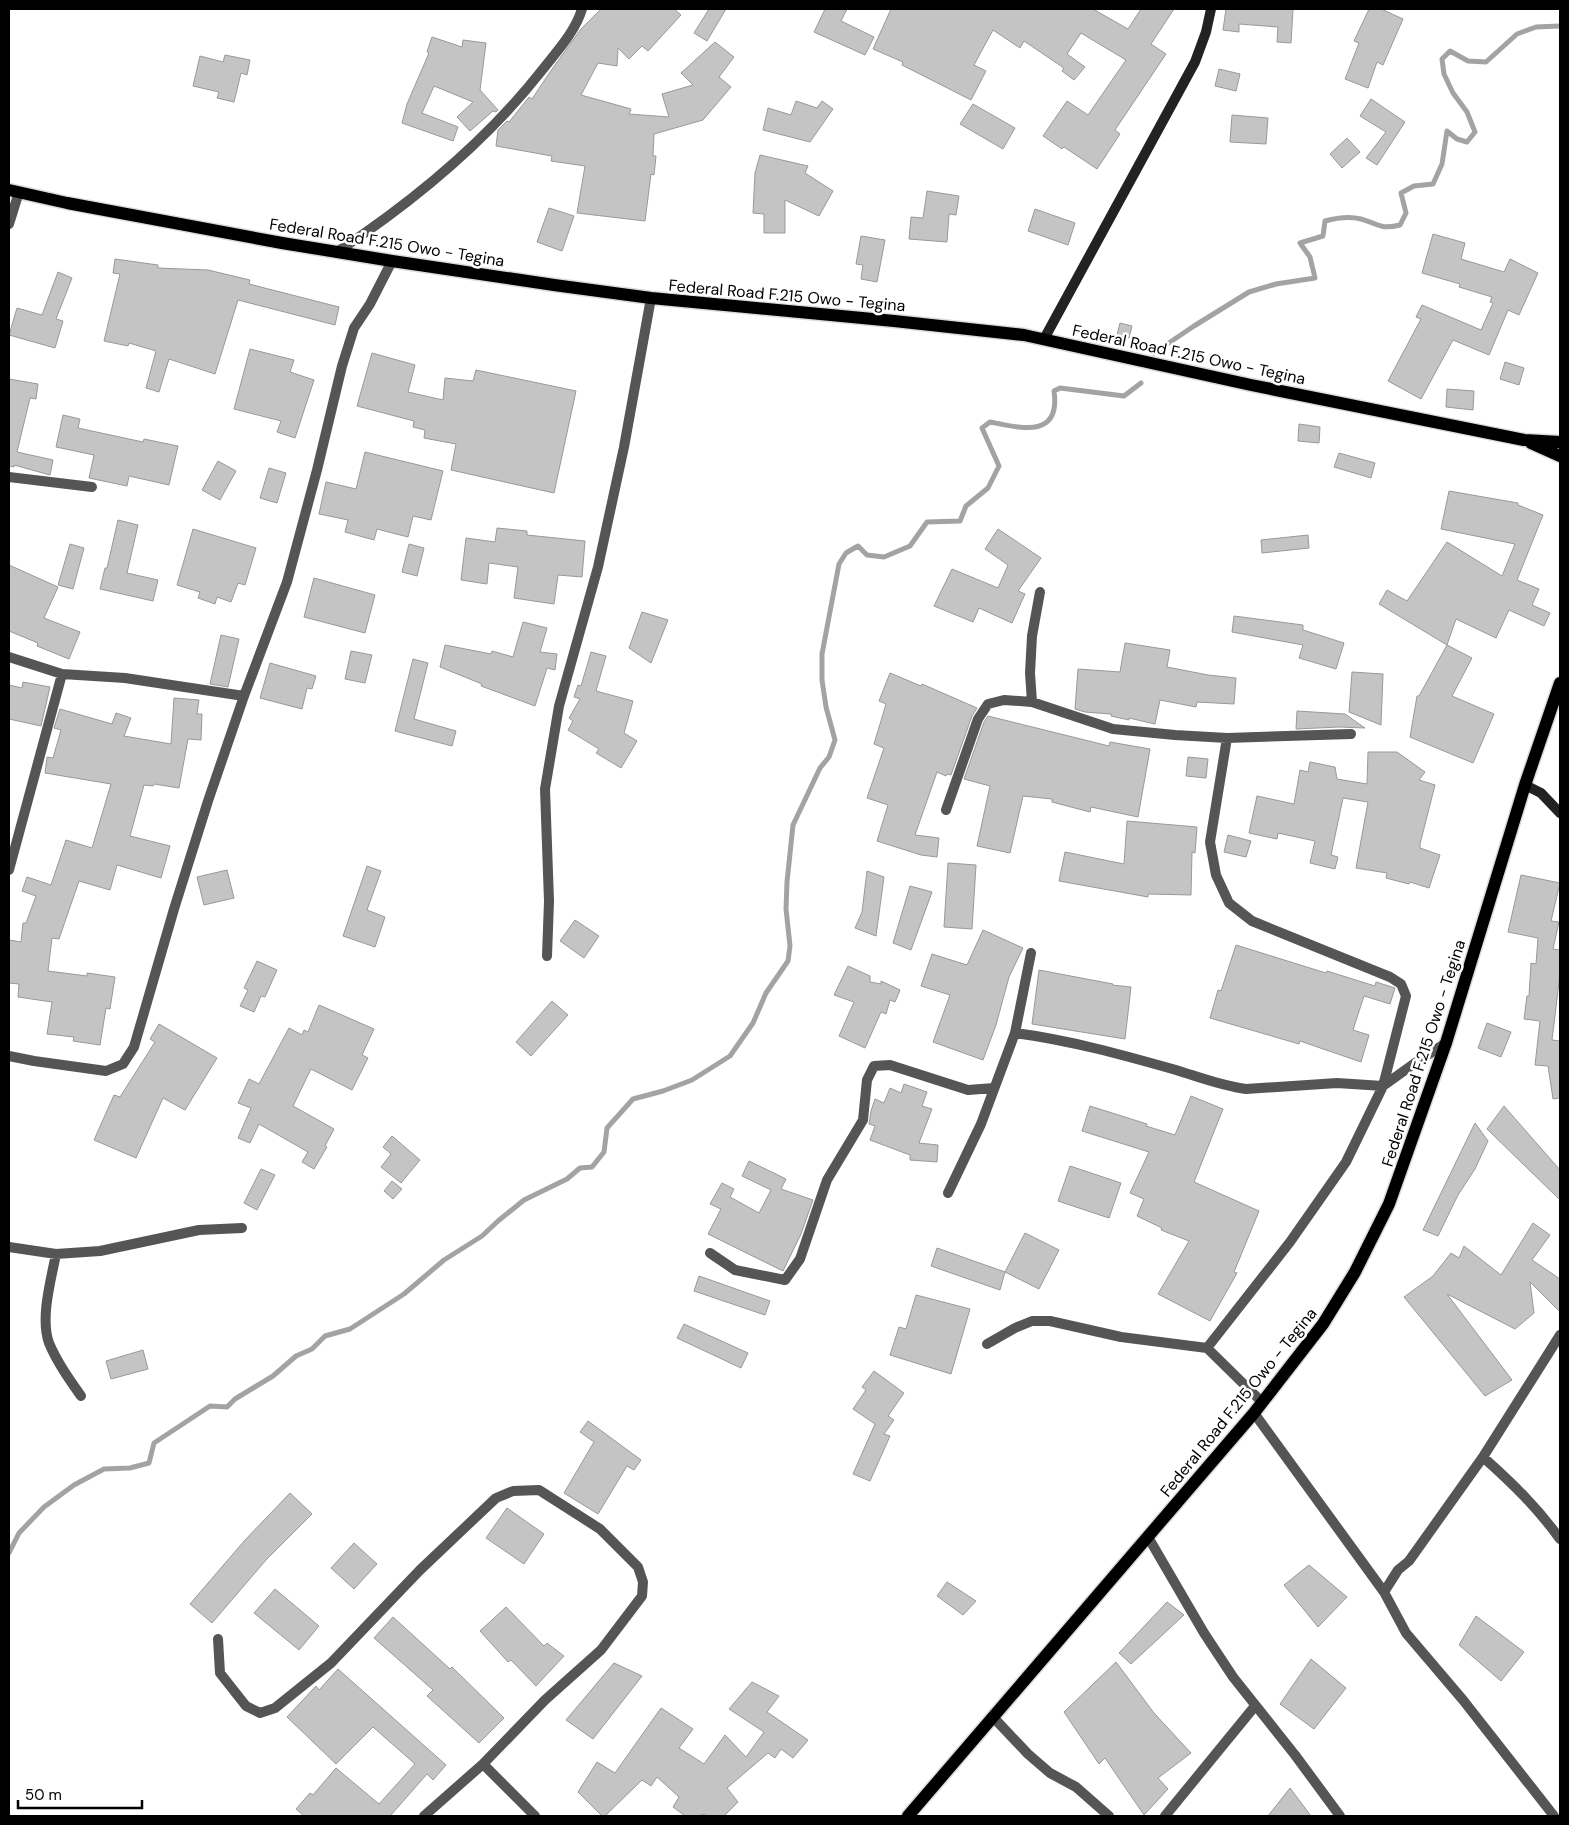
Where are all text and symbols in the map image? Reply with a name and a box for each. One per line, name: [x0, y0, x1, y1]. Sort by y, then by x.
street label: Federal Road F.215 Owo - Tegina: [268, 214, 506, 271]
street label: Federal Road F.215 Owo - Tegina: [668, 275, 906, 316]
street label: Federal Road F.215 Owo - Tegina: [1071, 320, 1307, 389]
street label: Federal Road F.215 Owo - Tegina: [1377, 937, 1470, 1169]
street label: Federal Road F.215 Owo - Tegina: [1155, 1303, 1321, 1501]
scale bar: [18, 1778, 141, 1810]
text: 50 m: [25, 1785, 62, 1805]

